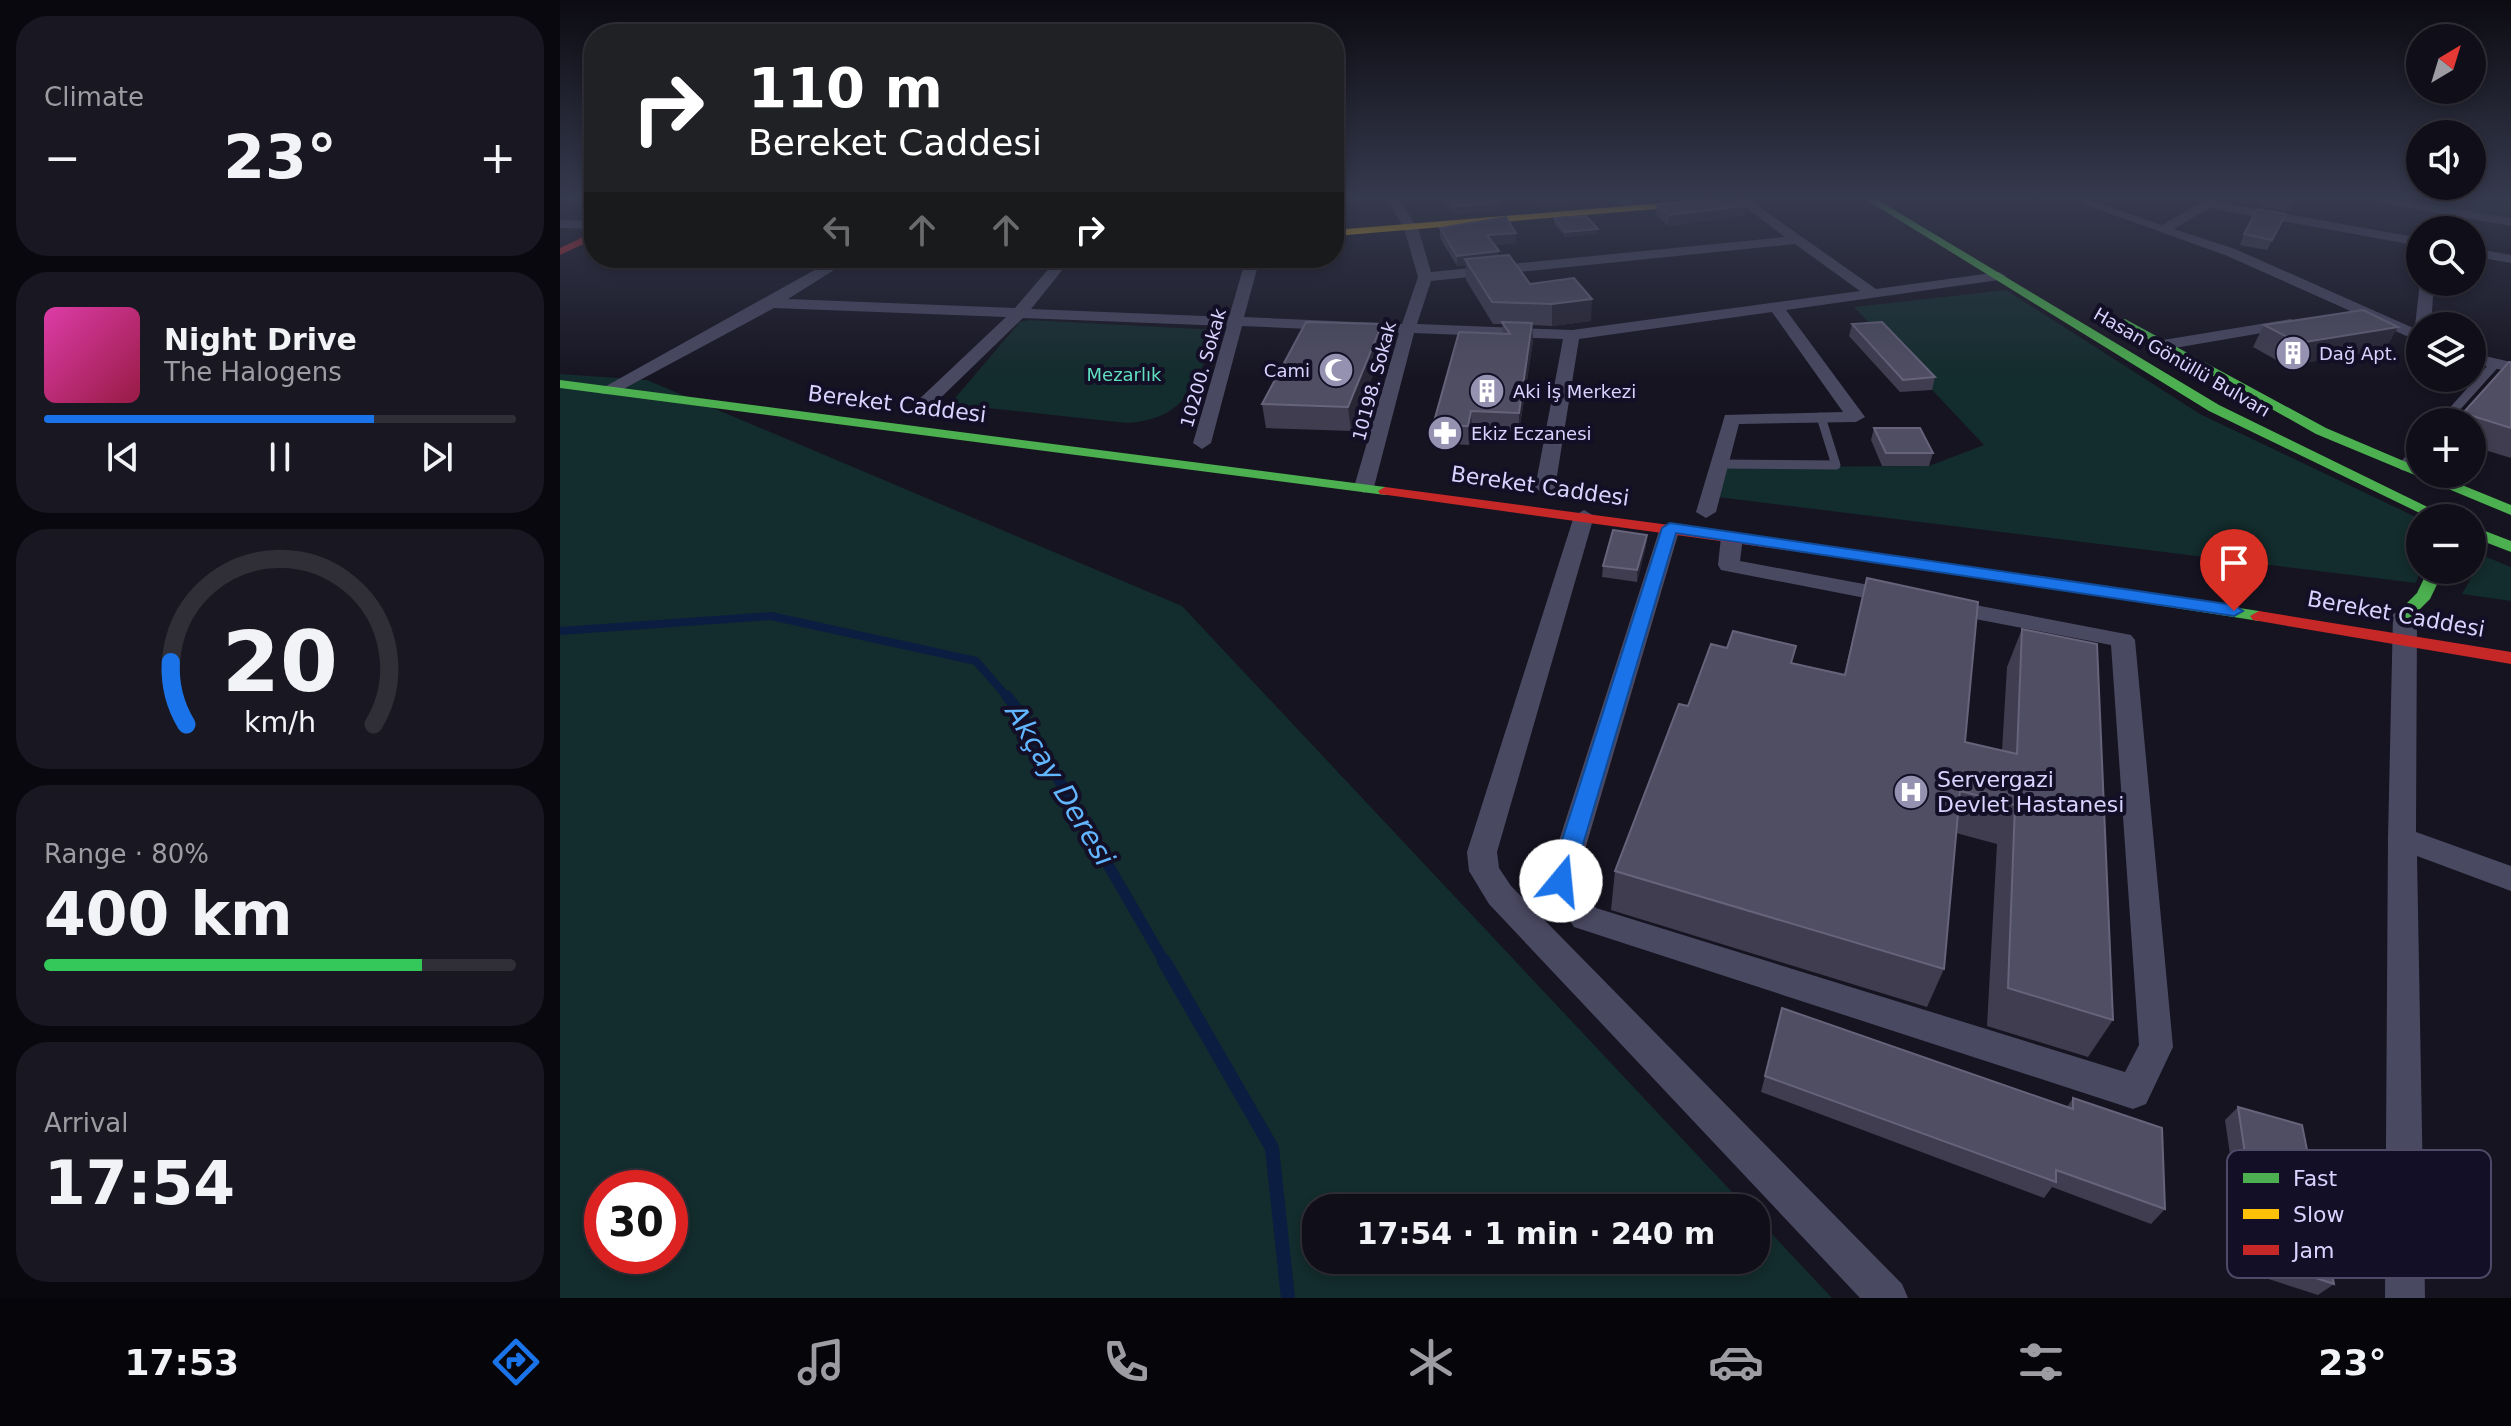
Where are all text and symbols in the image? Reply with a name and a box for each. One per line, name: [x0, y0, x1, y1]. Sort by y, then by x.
north arrow: [2406, 24, 2486, 104]
map controls: [2406, 24, 2486, 584]
text: 110 m: [748, 55, 943, 120]
icon: right: [616, 56, 720, 160]
text: Climate: [44, 82, 144, 112]
button: sound: [2406, 120, 2486, 200]
text: 23°: [223, 122, 337, 192]
text: Bereket Caddesi: [748, 122, 1042, 163]
text: −: [44, 132, 81, 183]
text: +: [479, 132, 516, 183]
icon: left: [816, 208, 860, 252]
icon: ahead: [900, 208, 944, 252]
icon: ahead: [984, 208, 1028, 252]
icon: right: [1068, 208, 1112, 252]
button: search: [2406, 216, 2486, 296]
street label: Hasan Gönüllü Bulvarı: [2090, 303, 2274, 421]
street label: 10200. Sokak: [1176, 306, 1230, 430]
button: layers: [2406, 312, 2486, 392]
street label: 10198. Sokak: [1348, 318, 1400, 443]
text: Night Drive: [164, 322, 357, 357]
building icon: Dağ Apt.: [2274, 334, 2312, 372]
place label: Dağ Apt.: [2319, 343, 2398, 364]
mosque icon: Cami: [1317, 351, 1355, 389]
text: The Halogens: [164, 357, 342, 387]
place label: Cami: [1264, 360, 1310, 381]
park label: Mezarlık: [1087, 364, 1162, 385]
building icon: Aki İş Merkezi: [1468, 372, 1506, 410]
street label: Bereket Caddesi: [806, 381, 988, 427]
place label: Aki İş Merkezi: [1513, 381, 1636, 402]
button: +: [2406, 408, 2486, 488]
pharmacy icon: Ekiz Eczanesi: [1426, 414, 1464, 452]
place label: Ekiz Eczanesi: [1471, 423, 1592, 444]
icon: previous: [101, 435, 145, 479]
icon: pause: [258, 435, 302, 479]
icon: next: [415, 435, 459, 479]
street label: Bereket Caddesi: [1449, 461, 1631, 511]
button: −: [2406, 504, 2486, 584]
pin: [2200, 529, 2268, 611]
icon: arrive: [2212, 541, 2256, 585]
street label: Bereket Caddesi: [2305, 586, 2487, 642]
text: 20: [222, 614, 338, 711]
water label: Akçay Deresi: [998, 696, 1121, 872]
text: km/h: [244, 705, 316, 739]
place label: Servergazi Devlet Hastanesi: [1937, 767, 2124, 817]
hospital icon: Servergazi Devlet Hastanesi: [1892, 773, 1930, 811]
text: Range · 80%: [44, 839, 209, 869]
position arrow: [1519, 839, 1603, 923]
text: 400 km: [44, 879, 293, 949]
text: Arrival: [44, 1108, 128, 1138]
text: 17:54: [44, 1148, 235, 1218]
legend: [2227, 1150, 2491, 1278]
text: Fast: [2293, 1166, 2338, 1191]
speed limit sign: 30: [584, 1170, 688, 1274]
text: Slow: [2293, 1202, 2345, 1227]
text: 17:54 · 1 min · 240 m: [1357, 1216, 1715, 1251]
text: Jam: [2291, 1238, 2334, 1263]
icon: directions: [488, 1334, 544, 1390]
icon: music: [793, 1334, 849, 1390]
icon: phone: [1098, 1334, 1154, 1390]
icon: climate: [1403, 1334, 1459, 1390]
icon: car: [1708, 1334, 1764, 1390]
icon: filters: [2013, 1334, 2069, 1390]
text: 17:53: [125, 1342, 239, 1383]
text: 23°: [2318, 1342, 2386, 1383]

